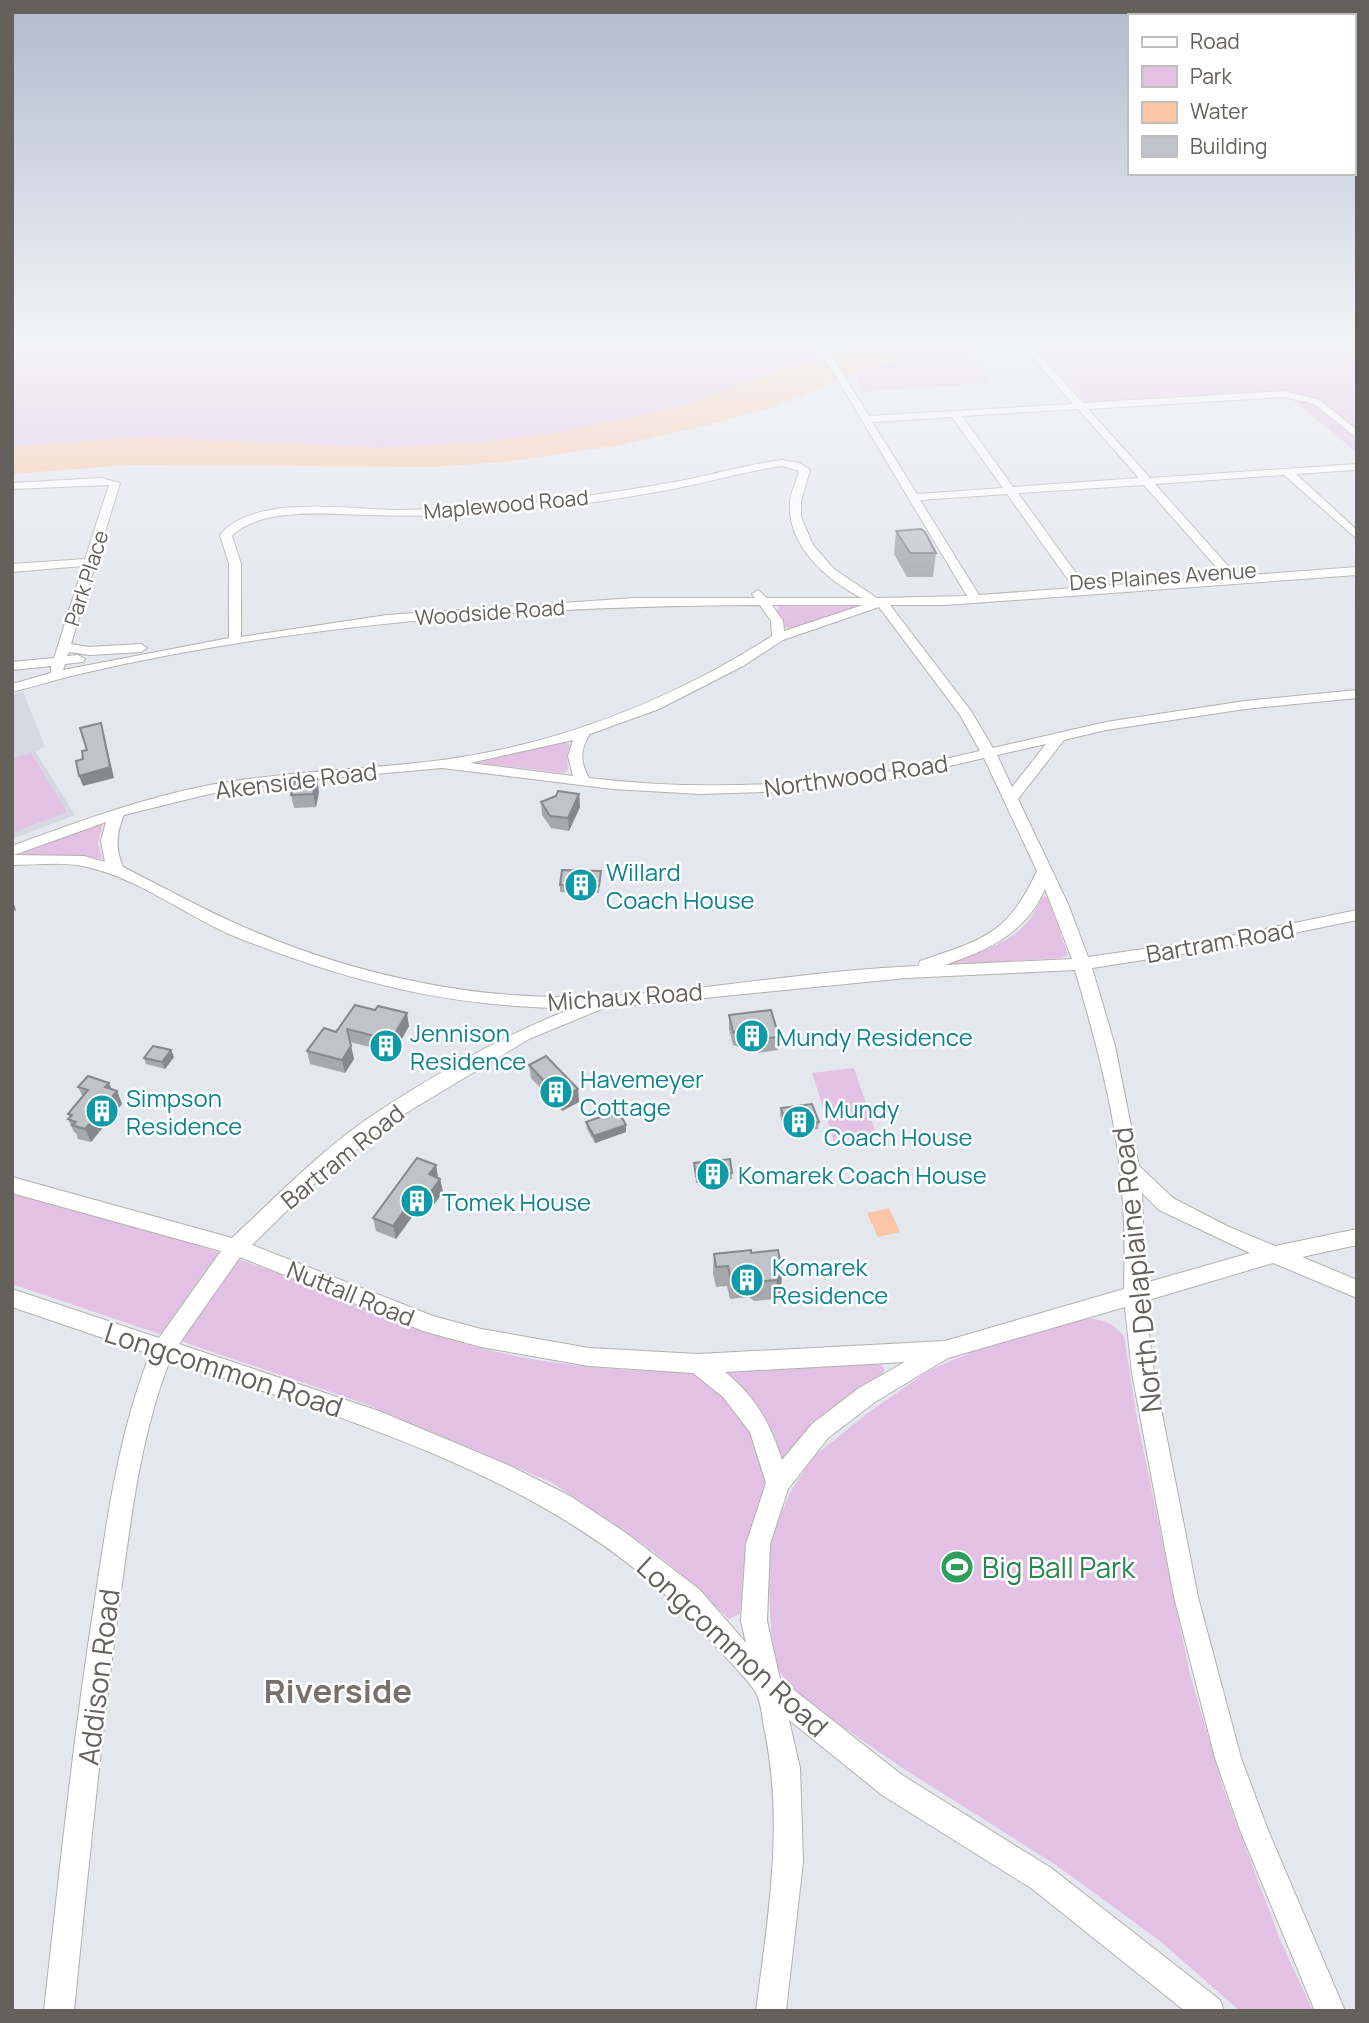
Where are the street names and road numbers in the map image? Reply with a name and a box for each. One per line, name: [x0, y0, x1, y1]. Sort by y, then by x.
street label: Maplewood Road: [422, 483, 590, 525]
street label: Park Place: [57, 527, 115, 629]
street label: Des Plaines Avenue: [1068, 555, 1258, 597]
street label: Woodside Road: [414, 593, 566, 631]
street label: Northwood Road: [762, 746, 950, 804]
street label: Akenside Road: [213, 754, 379, 806]
street label: Bartram Road: [1143, 912, 1297, 970]
street label: Michaux Road: [546, 974, 704, 1018]
street label: Bartram Road: [273, 1096, 411, 1216]
street label: North Delaplaine Road: [1102, 1125, 1170, 1415]
street label: Nuttall Road: [282, 1252, 420, 1334]
street label: Longcommon Road: [100, 1313, 348, 1425]
street label: Longcommon Road: [629, 1547, 837, 1745]
street label: Addison Road: [68, 1587, 128, 1767]

